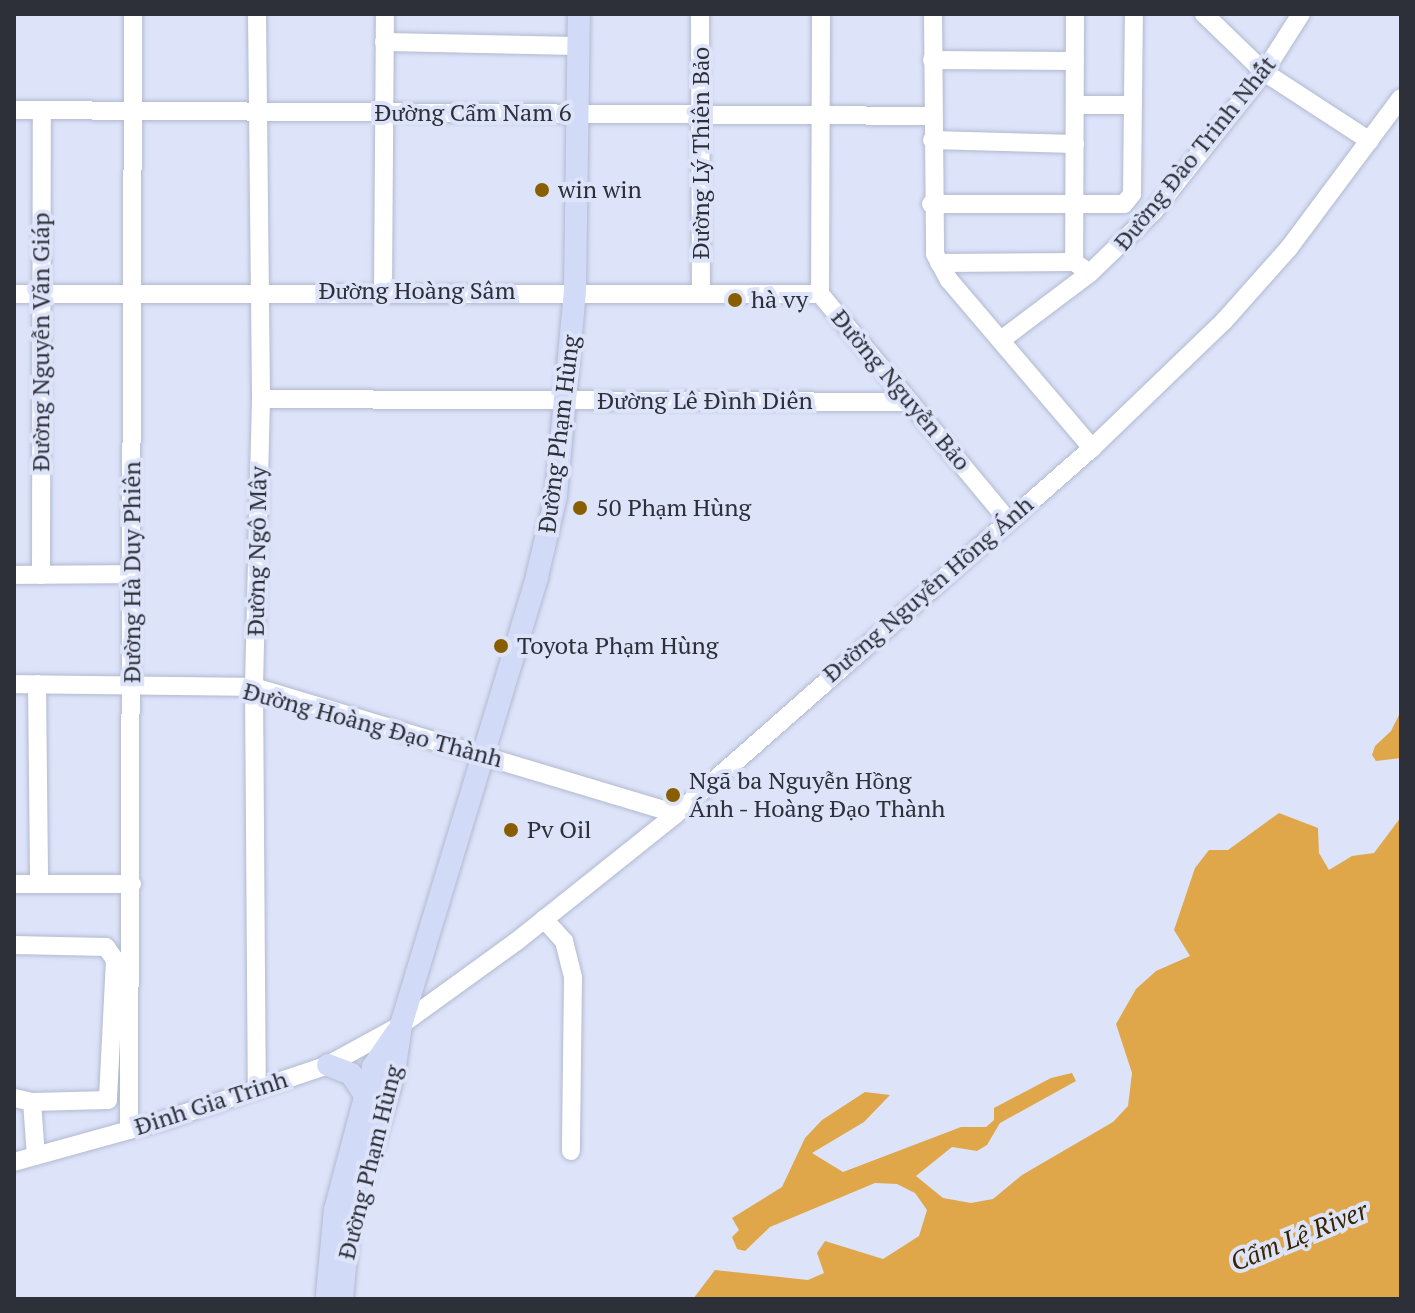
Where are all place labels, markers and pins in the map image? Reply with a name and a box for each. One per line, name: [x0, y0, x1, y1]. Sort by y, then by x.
place label: win win: [558, 176, 642, 204]
marker: win win: [533, 181, 551, 199]
place label: hà vy: [751, 286, 808, 314]
marker: hà vy: [726, 291, 744, 309]
place label: 50 Phạm Hùng: [596, 494, 751, 522]
marker: 50 Phạm Hùng: [571, 499, 589, 517]
place label: Toyota Phạm Hùng: [517, 632, 718, 660]
marker: Toyota Phạm Hùng: [492, 637, 510, 655]
place label: Ngã ba Nguyễn Hồng Ánh - Hoàng Đạo Thành: [689, 767, 947, 823]
marker: Ngã ba Nguyễn Hồng Ánh - Hoàng Đạo Thành: [664, 786, 682, 804]
place label: Pv Oil: [527, 816, 592, 844]
marker: Pv Oil: [502, 821, 520, 839]

